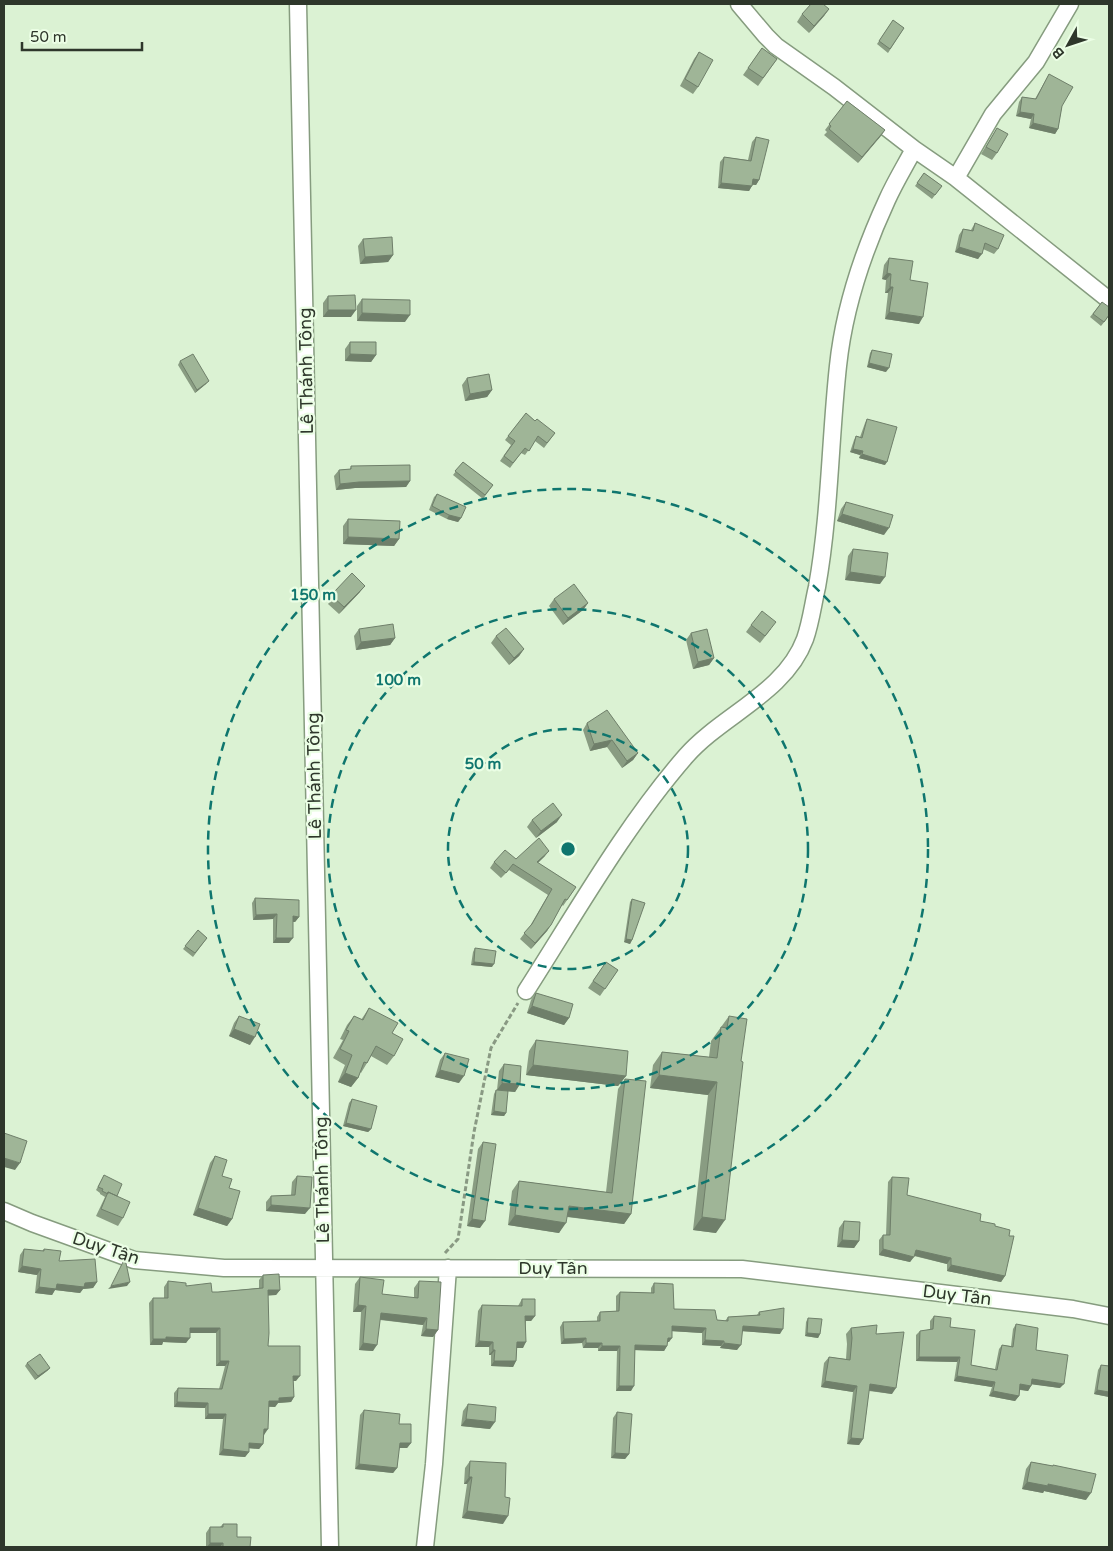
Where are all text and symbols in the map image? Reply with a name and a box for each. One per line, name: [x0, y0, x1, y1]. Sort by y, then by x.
scale bar: [22, 20, 142, 52]
north arrow: [1043, 20, 1093, 70]
text: 50 m: [30, 28, 67, 46]
text: B: [1049, 44, 1068, 62]
street label: Lê Thánh Tông: [294, 307, 318, 435]
text: 150 m: [290, 586, 336, 604]
text: 100 m: [375, 671, 421, 689]
street label: Lê Thánh Tông: [302, 712, 326, 840]
text: 50 m: [465, 755, 501, 773]
centre of rings: [559, 840, 577, 858]
street label: Lê Thánh Tông: [310, 1116, 334, 1244]
street label: Duy Tân: [70, 1227, 142, 1269]
street label: Duy Tân: [518, 1257, 588, 1279]
street label: Duy Tân: [921, 1280, 993, 1310]

